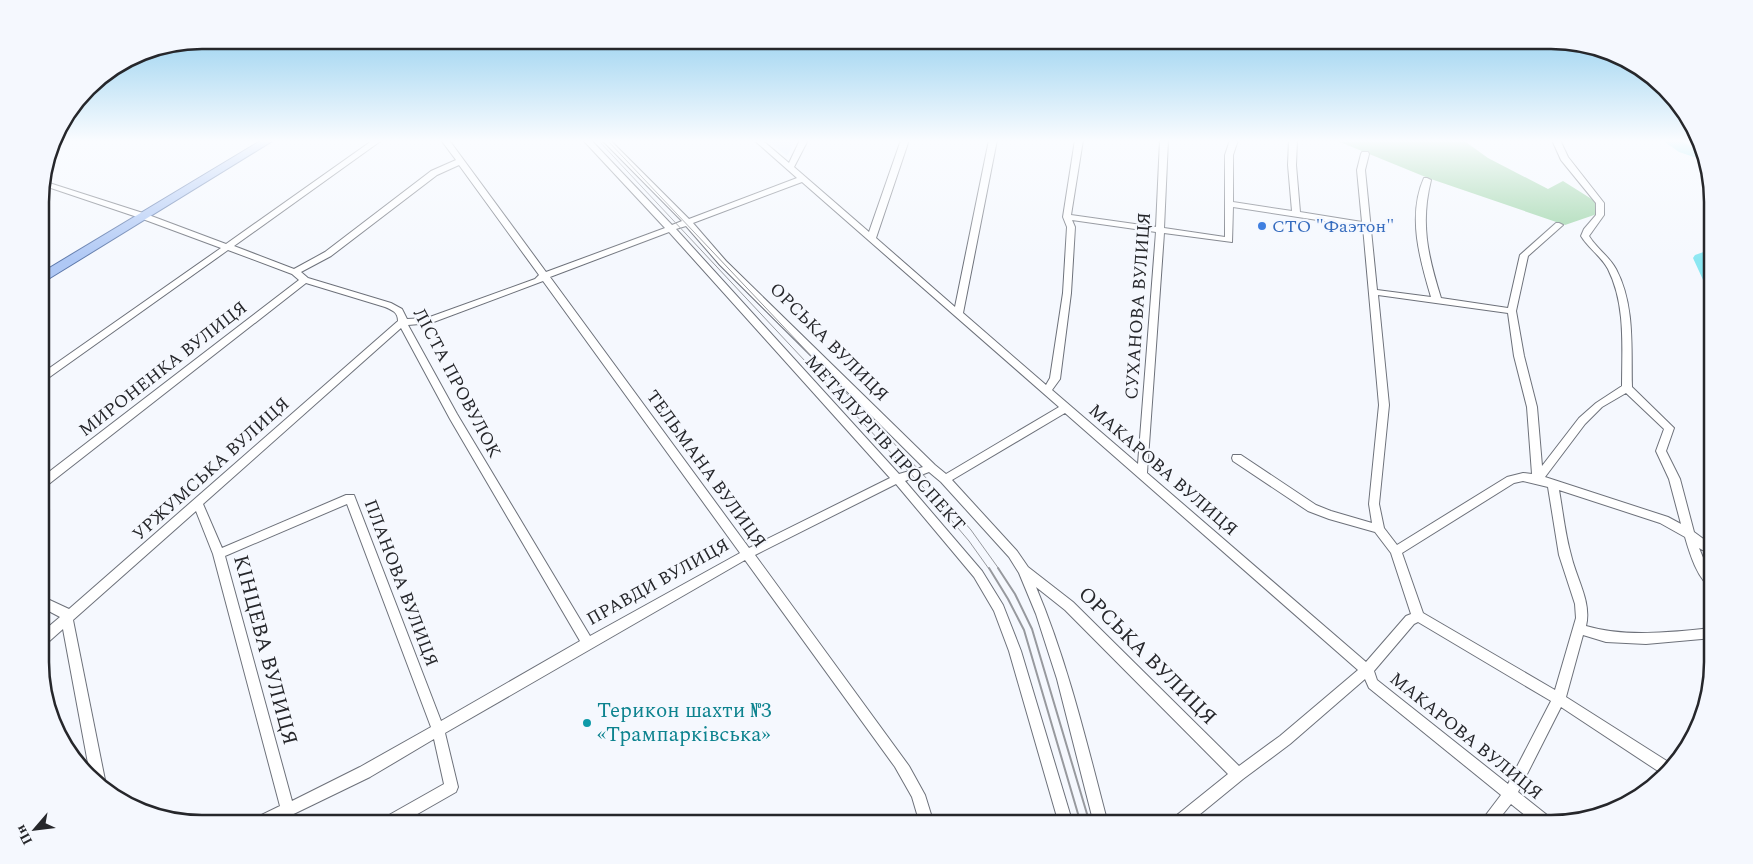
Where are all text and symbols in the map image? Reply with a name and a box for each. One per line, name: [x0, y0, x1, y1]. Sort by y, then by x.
street label: СУХАНОВА ВУЛИЦЯ: [1118, 211, 1158, 401]
place label: СТО "Фаэтон": [1272, 213, 1394, 240]
marker: СТО "Фаэтон": [1256, 220, 1268, 232]
street label: ОРСЬКА ВУЛИЦЯ: [763, 276, 895, 408]
street label: МИРОНЕНКА ВУЛИЦЯ: [73, 295, 253, 443]
street label: ЛІСТА ПРОВУЛОК: [406, 303, 508, 463]
street label: МЕТАЛУРГІВ ПРОСПЕКТ: [798, 349, 972, 537]
street label: ТЕЛЬМАНА ВУЛИЦЯ: [639, 384, 773, 554]
street label: УРЖУМСЬКА ВУЛИЦЯ: [126, 391, 296, 547]
street label: МАКАРОВА ВУЛИЦЯ: [1082, 397, 1244, 543]
street label: ПЛАНОВА ВУЛИЦЯ: [357, 496, 445, 670]
street label: ПРАВДИ ВУЛИЦЯ: [582, 531, 734, 633]
street label: КІНЦЕВА ВУЛИЦЯ: [224, 551, 306, 749]
street label: ОРСЬКА ВУЛИЦЯ: [1070, 579, 1224, 733]
street label: МАКАРОВА ВУЛИЦЯ: [1384, 666, 1548, 806]
place label: Терикон шахти №3 «Трампарківська»: [597, 695, 772, 751]
marker: Терикон шахти №3 «Трампарківська»: [581, 717, 593, 729]
north arrow: [10, 804, 60, 854]
text: Пн: [10, 821, 38, 849]

